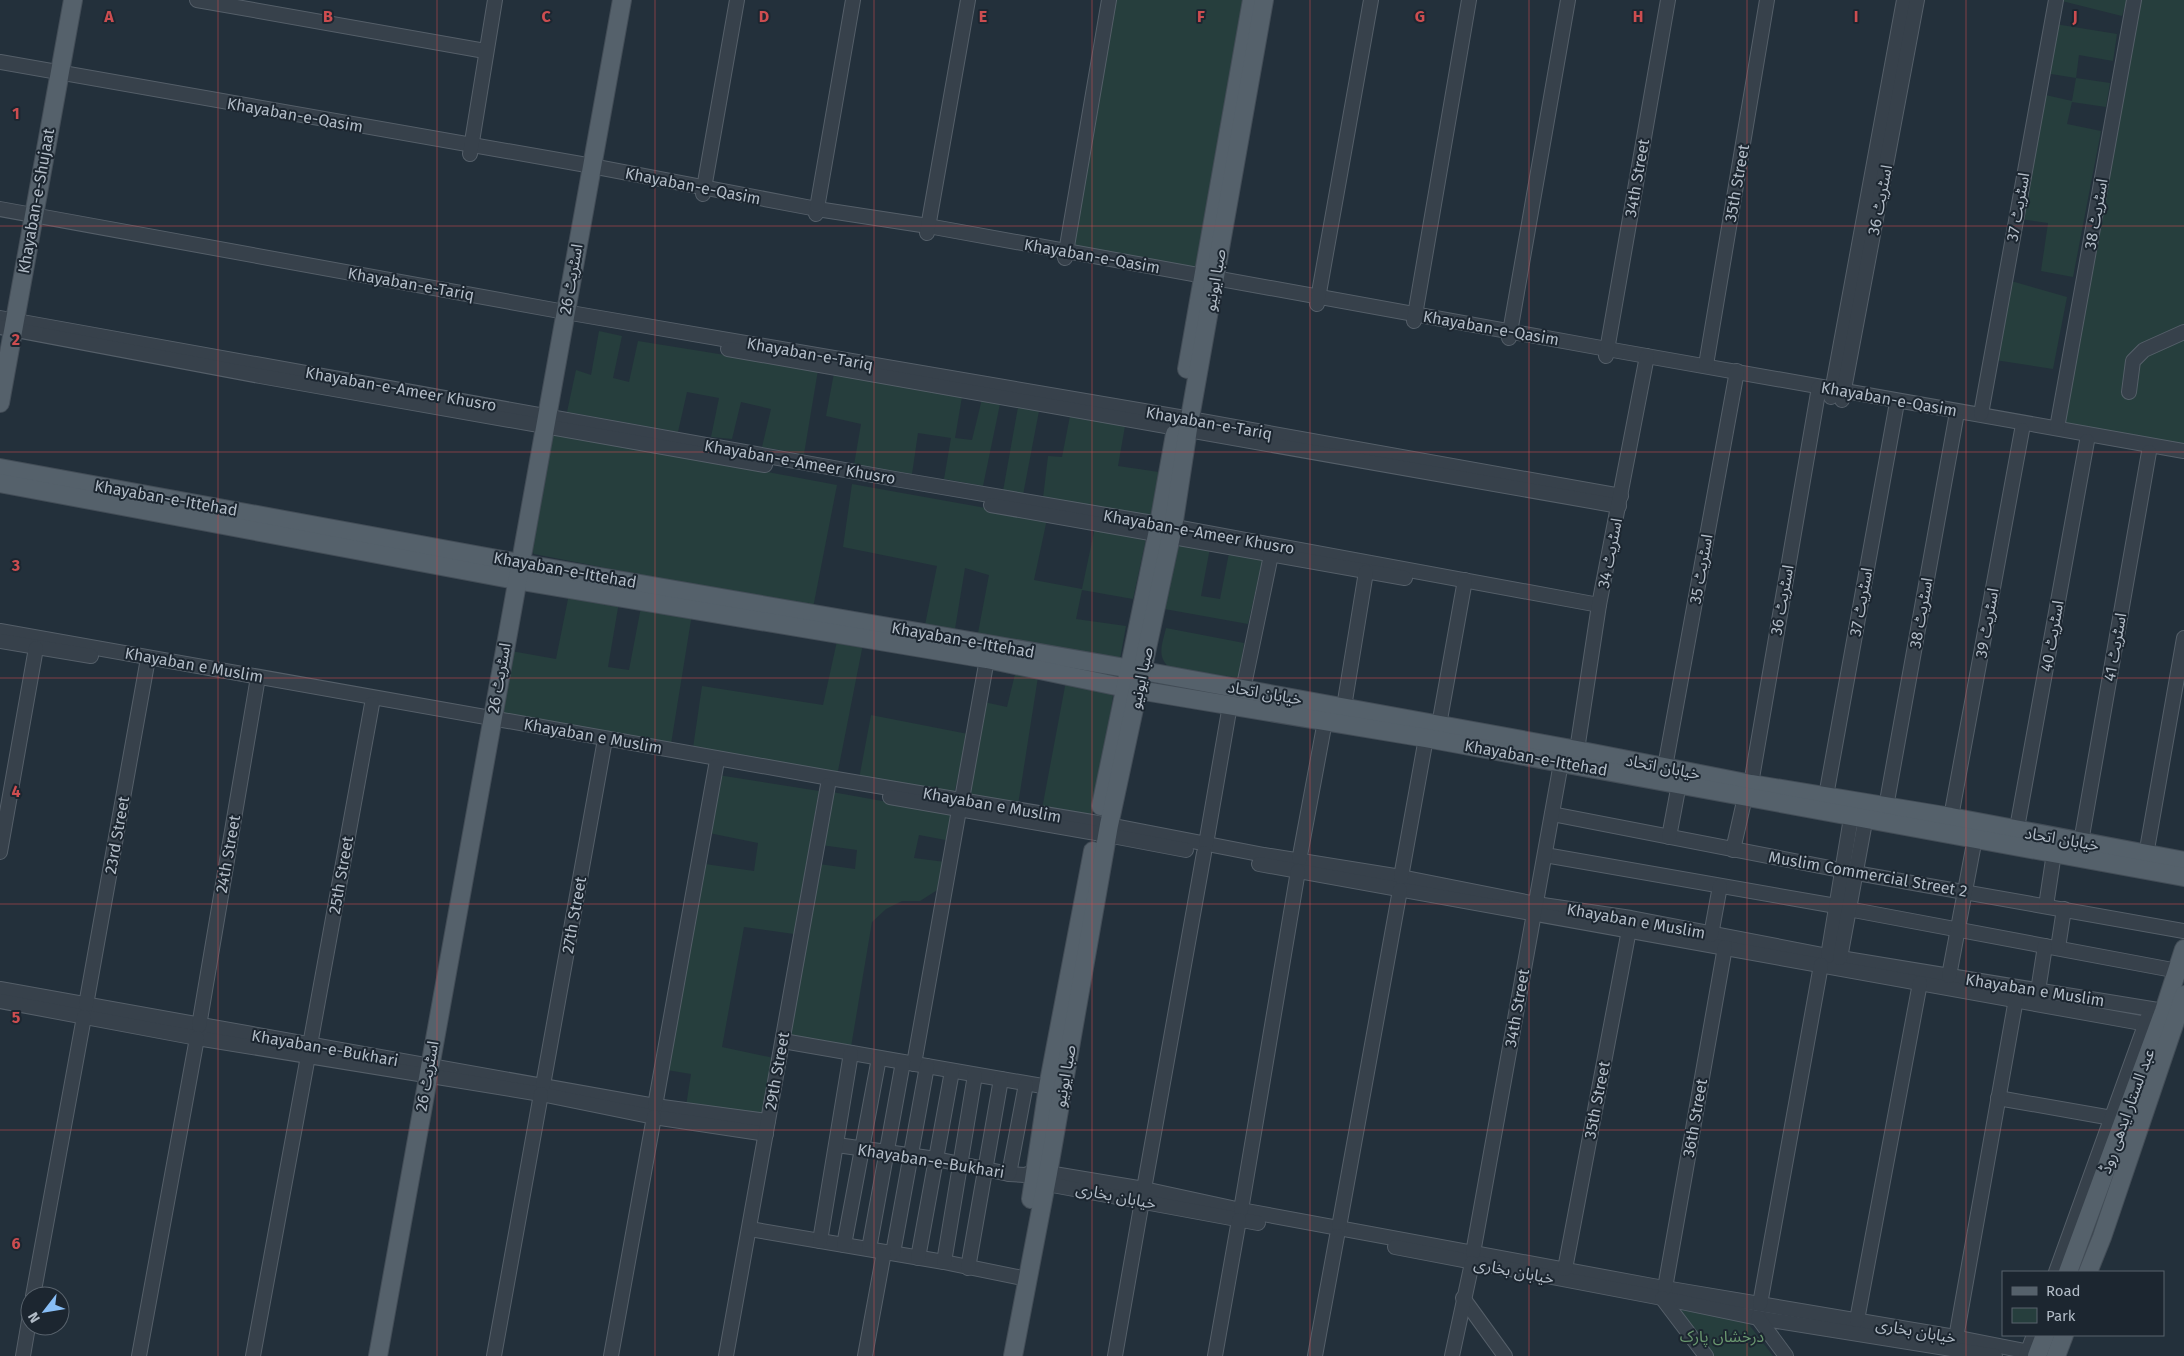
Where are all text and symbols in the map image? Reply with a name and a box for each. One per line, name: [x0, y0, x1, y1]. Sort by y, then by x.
text: A: [103, 7, 114, 26]
text: B: [323, 7, 333, 26]
text: C: [541, 7, 551, 26]
text: D: [759, 7, 769, 26]
text: E: [979, 7, 987, 26]
text: F: [1197, 7, 1205, 26]
text: G: [1415, 7, 1425, 26]
text: H: [1633, 7, 1643, 26]
text: I: [1854, 7, 1858, 26]
text: J: [2071, 7, 2078, 26]
street label: Khayaban-e-Qasim: [226, 94, 364, 136]
text: 1: [12, 104, 20, 123]
street label: Khayaban-e-Shujaat: [14, 127, 58, 275]
street label: 34th Street: [1621, 137, 1653, 219]
street label: 35th Street: [1721, 142, 1753, 223]
street label: اسٹریٹ 36: [1864, 163, 1896, 237]
street label: Khayaban-e-Qasim: [624, 164, 762, 208]
street label: اسٹریٹ 37: [2003, 171, 2033, 243]
street label: اسٹریٹ 38: [2080, 177, 2112, 251]
street label: Khayaban-e-Qasim: [1023, 235, 1161, 277]
street label: اسٹریٹ 26: [555, 242, 587, 316]
street label: صبا ایونیو: [1200, 247, 1230, 313]
street label: Khayaban-e-Tariq: [346, 264, 476, 304]
street label: Khayaban-e-Qasim: [1422, 307, 1560, 349]
text: 2: [12, 330, 20, 349]
street label: Khayaban-e-Tariq: [745, 334, 875, 374]
street label: Khayaban-e-Ameer Khusro: [304, 363, 498, 415]
street label: Khayaban-e-Qasim: [1820, 378, 1958, 420]
street label: Khayaban-e-Tariq: [1144, 403, 1274, 443]
street label: Khayaban-e-Ameer Khusro: [703, 436, 897, 488]
street label: Khayaban-e-Ittehad: [93, 476, 239, 520]
street label: Khayaban-e-Ameer Khusro: [1102, 506, 1296, 558]
street label: اسٹریٹ 34: [1594, 516, 1626, 590]
street label: اسٹریٹ 35: [1686, 533, 1716, 605]
street label: Khayaban-e-Ittehad: [492, 548, 638, 592]
text: 3: [11, 556, 20, 575]
street label: اسٹریٹ 36: [1766, 563, 1798, 637]
street label: اسٹریٹ 37: [1846, 566, 1876, 638]
street label: اسٹریٹ 38: [1905, 576, 1937, 650]
street label: اسٹریٹ 39: [1971, 586, 2003, 660]
street label: اسٹریٹ 40: [2036, 599, 2068, 673]
street label: اسٹریٹ 41: [2100, 611, 2130, 683]
street label: Khayaban-e-Ittehad: [890, 618, 1036, 662]
street label: اسٹریٹ 26: [483, 641, 515, 715]
street label: Khayaban e Muslim: [123, 643, 265, 687]
street label: صبا ایونیو: [1125, 645, 1157, 711]
street label: خیابان اتحاد: [1226, 677, 1304, 709]
street label: Khayaban e Muslim: [522, 714, 664, 758]
street label: Khayaban-e-Ittehad: [1463, 736, 1609, 780]
street label: خیابان اتحاد: [1624, 750, 1702, 784]
text: 4: [11, 782, 21, 801]
street label: Khayaban e Muslim: [921, 783, 1063, 827]
street label: 23rd Street: [101, 794, 133, 875]
street label: 24th Street: [212, 813, 244, 894]
street label: خیابان اتحاد: [2023, 823, 2101, 855]
street label: 25th Street: [325, 834, 357, 915]
street label: Muslim Commercial Street 2: [1767, 847, 1969, 901]
street label: 27th Street: [558, 875, 590, 955]
street label: Khayaban e Muslim: [1565, 899, 1707, 943]
street label: 34th Street: [1501, 967, 1533, 1049]
street label: Khayaban e Muslim: [1964, 970, 2106, 1010]
text: 5: [12, 1008, 21, 1027]
street label: Khayaban-e-Bukhari: [250, 1026, 400, 1070]
street label: 29th Street: [761, 1030, 793, 1112]
street label: اسٹریٹ 26: [411, 1039, 443, 1113]
street label: صبا ایونیو: [1050, 1043, 1080, 1109]
street label: عبد الستار ایدھی روڈ: [2096, 1046, 2158, 1176]
street label: 35th Street: [1580, 1059, 1614, 1140]
street label: 36th Street: [1679, 1077, 1711, 1159]
street label: Khayaban-e-Bukhari: [856, 1140, 1006, 1182]
street label: خیابان بخاری: [1074, 1179, 1158, 1213]
text: 6: [11, 1234, 21, 1253]
street label: خیابان بخاری: [1472, 1254, 1556, 1288]
legend: [2002, 1271, 2164, 1336]
text: Road: [2046, 1282, 2081, 1300]
north arrow: [20, 1286, 70, 1336]
text: Park: [2046, 1307, 2076, 1325]
text: N: [25, 1309, 44, 1326]
street label: خیابان بخاری: [1874, 1315, 1958, 1347]
park label: درخشاں پارک: [1680, 1327, 1764, 1347]

